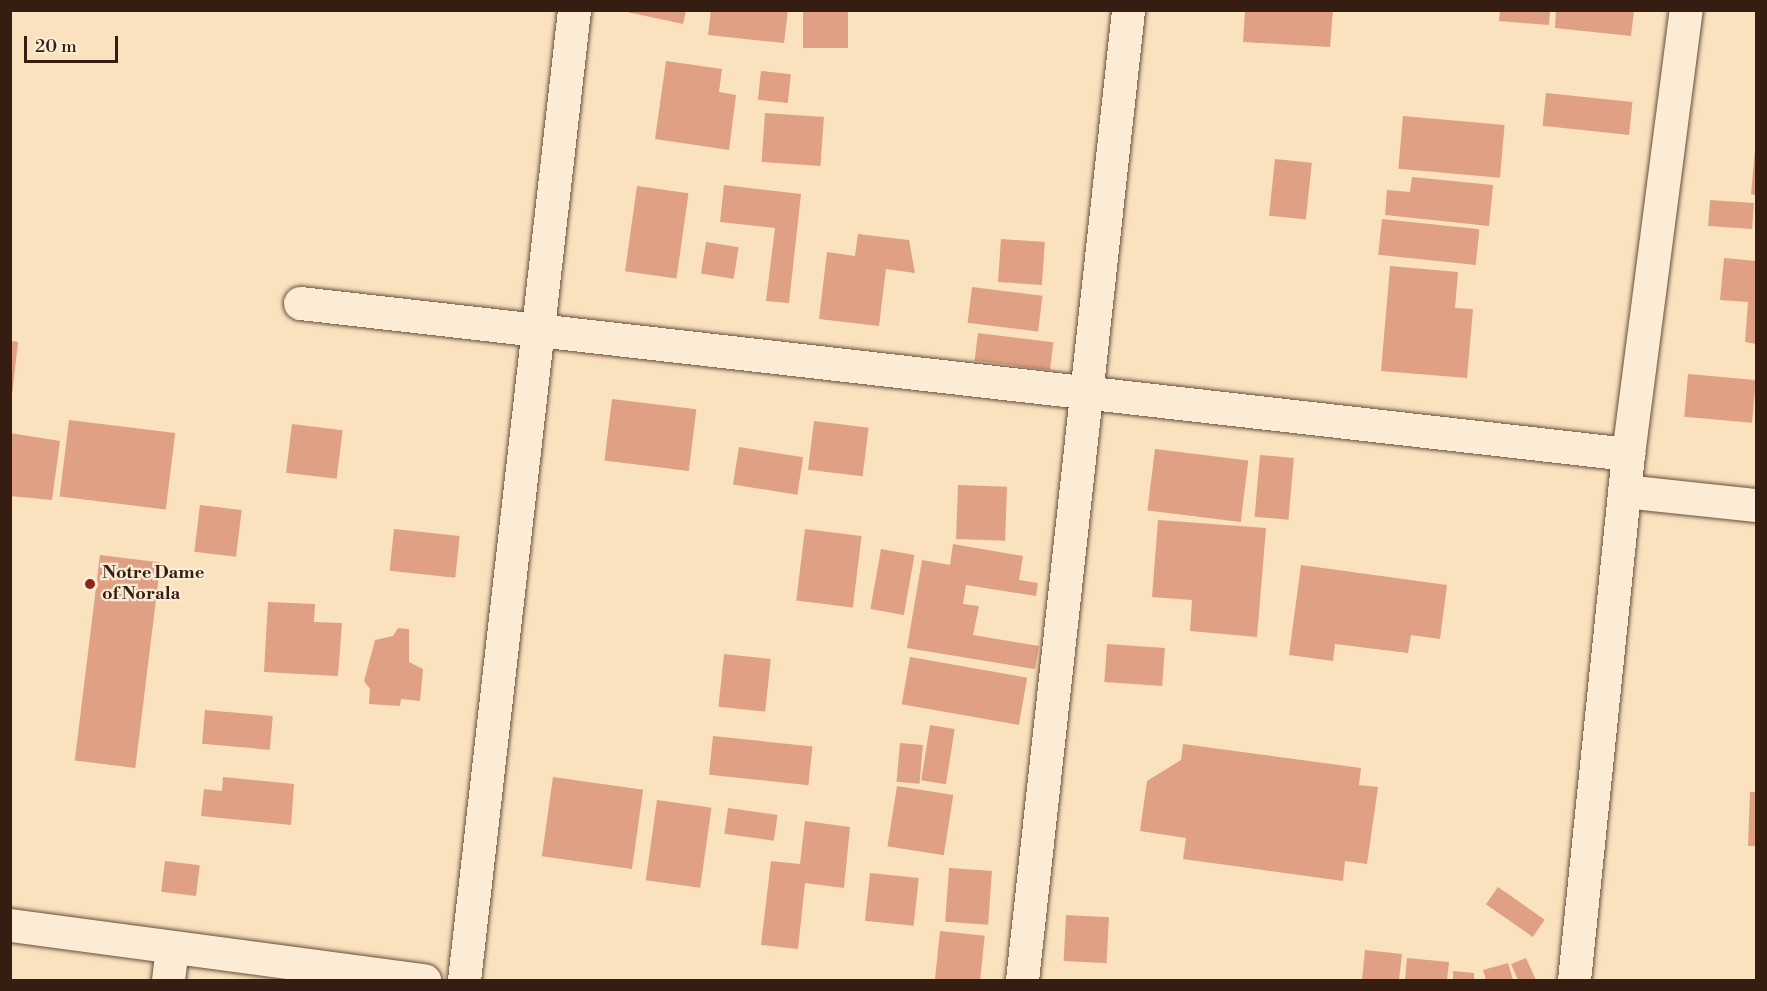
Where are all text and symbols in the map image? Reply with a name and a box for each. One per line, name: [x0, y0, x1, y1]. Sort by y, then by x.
scale bar: [27, 24, 122, 62]
text: 20 m: [35, 35, 77, 58]
place label: Notre Dame of Norala: [102, 563, 204, 606]
marker: Notre Dame of Norala: [83, 577, 97, 591]

